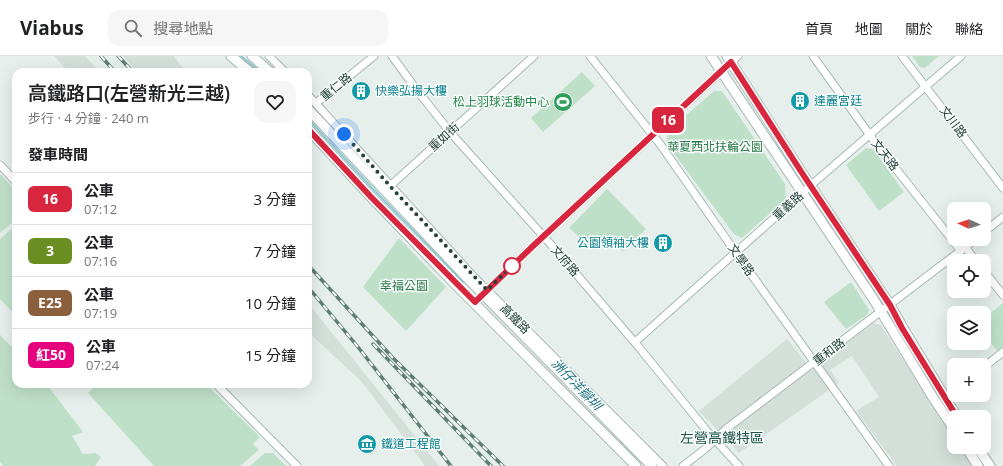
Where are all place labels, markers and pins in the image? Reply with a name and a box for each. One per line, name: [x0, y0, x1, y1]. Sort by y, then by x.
building icon: 快樂弘揚大樓: [350, 80, 372, 102]
place label: 快樂弘揚大樓: [375, 82, 447, 99]
building icon: 達麗宮廷: [789, 90, 811, 112]
sports icon: 松上羽球活動中心: [552, 91, 574, 113]
place label: 達麗宮廷: [814, 92, 863, 109]
place label: 松上羽球活動中心: [453, 93, 549, 110]
building icon: 公園領袖大樓: [652, 232, 674, 254]
place label: 公園領袖大樓: [577, 234, 649, 251]
unlabelled marker: [503, 257, 521, 275]
museum icon: 鐵道工程館: [356, 433, 378, 455]
place label: 鐵道工程館: [381, 435, 441, 452]

